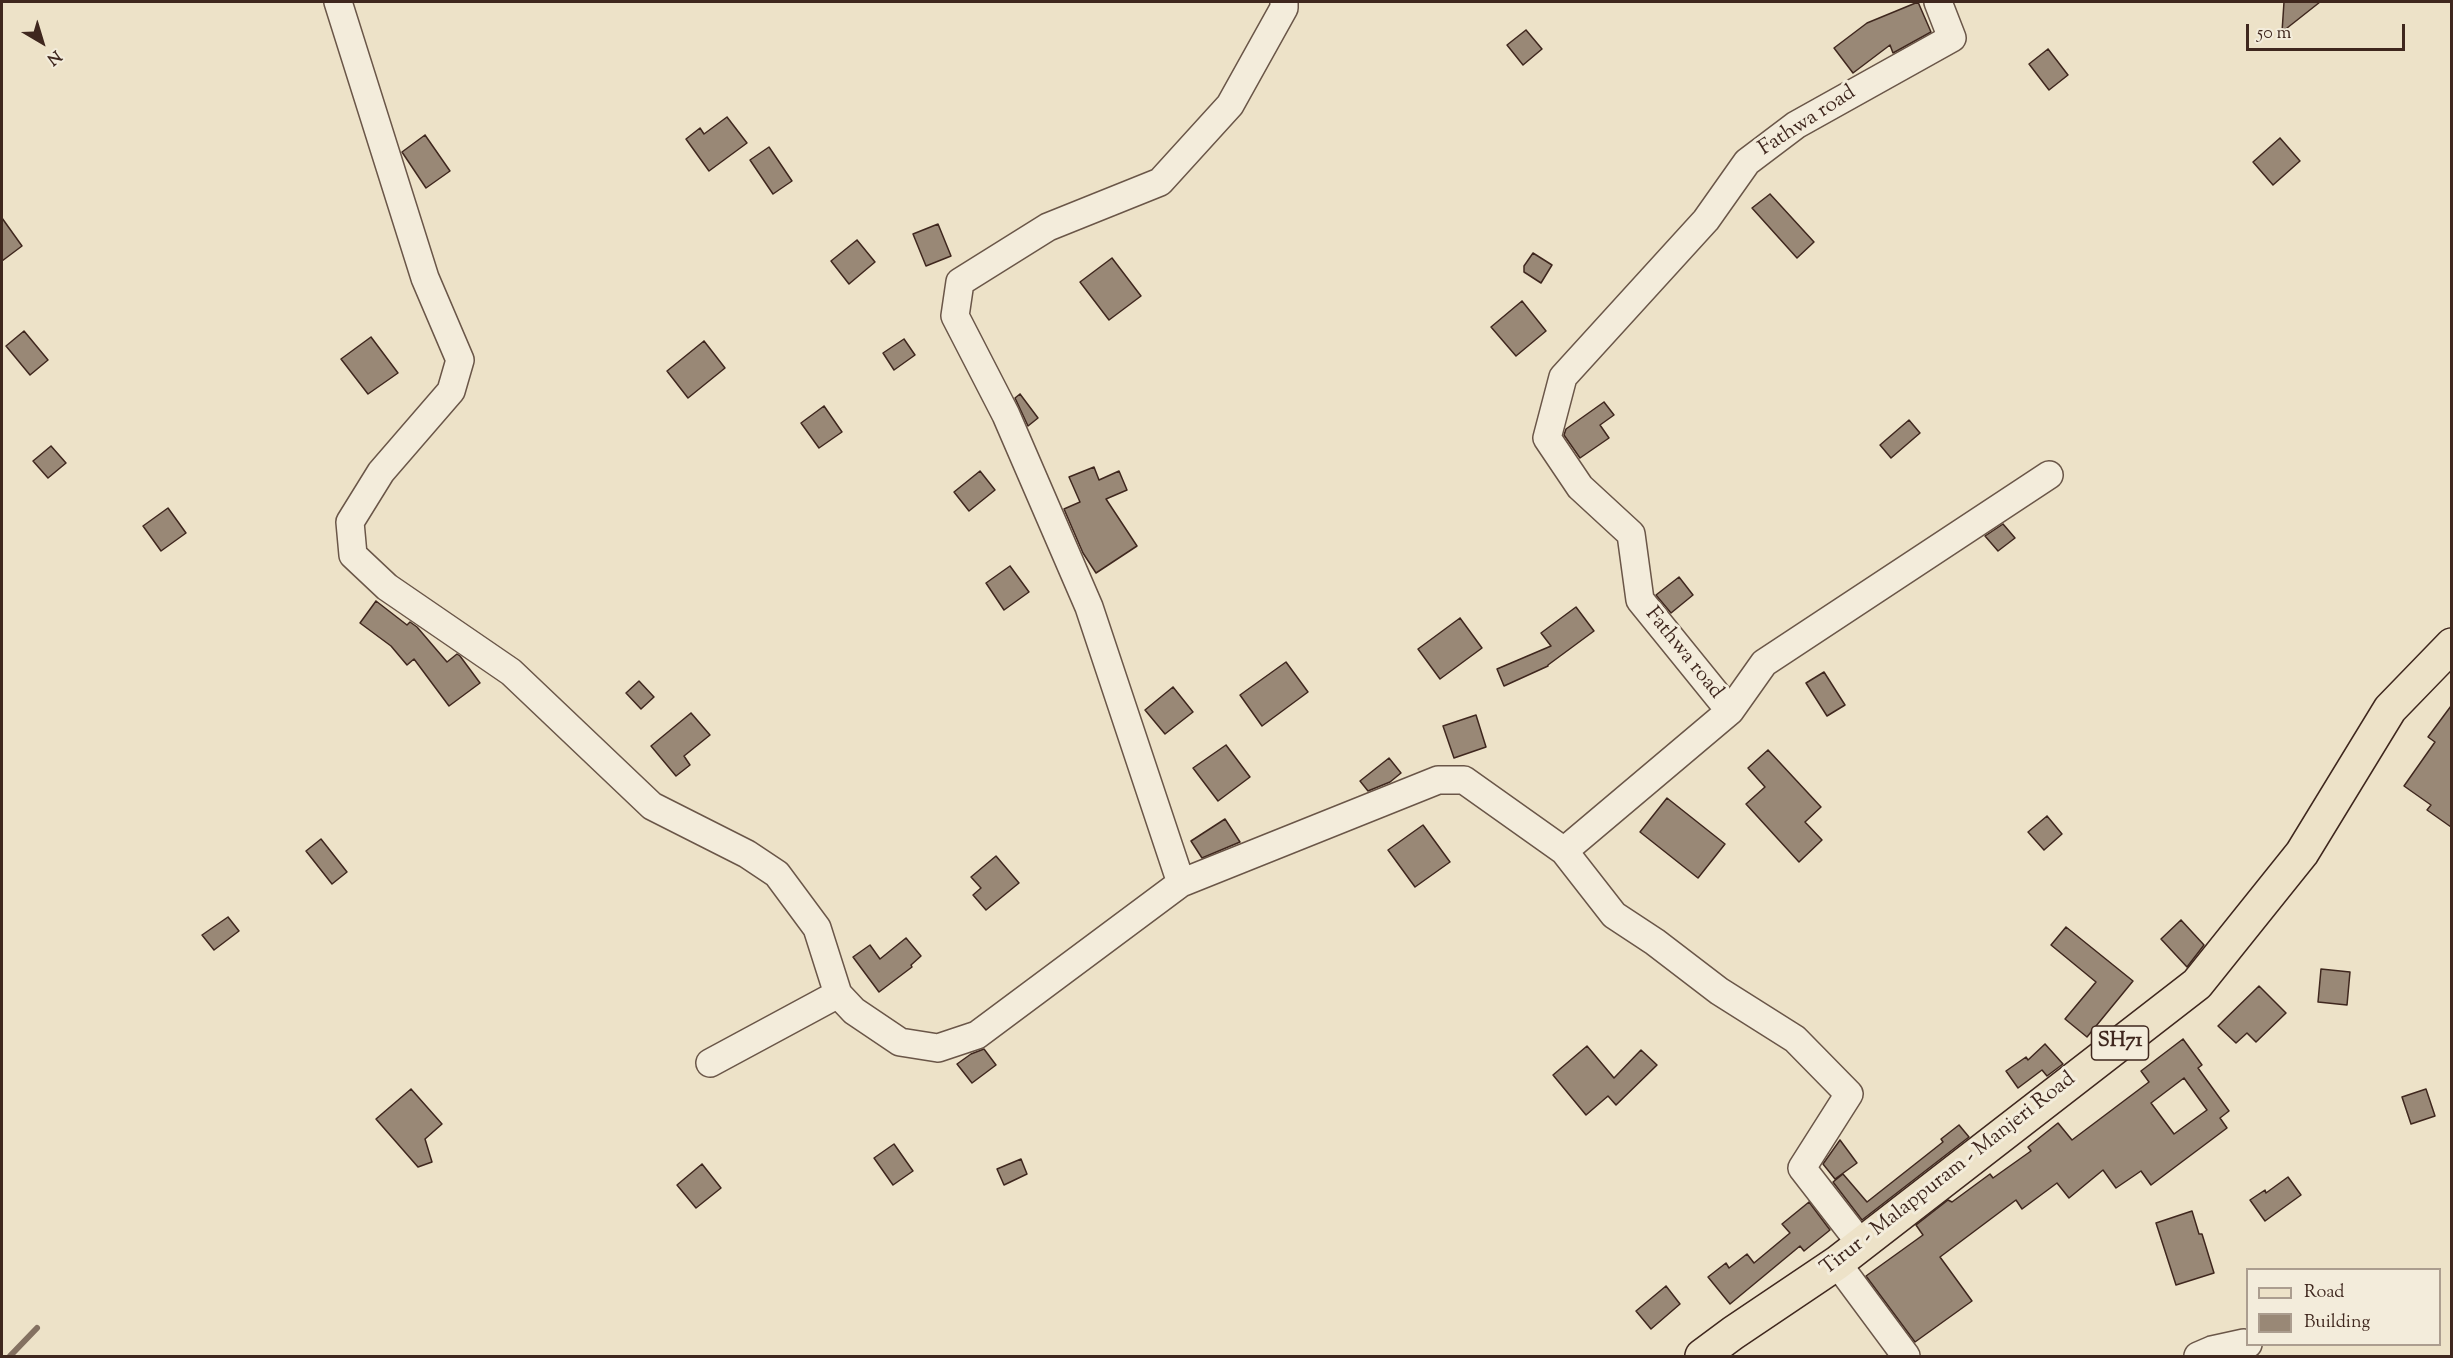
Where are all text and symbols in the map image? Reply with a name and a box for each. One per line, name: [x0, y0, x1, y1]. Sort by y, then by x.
north arrow: [12, 12, 72, 72]
scale bar: [2249, 12, 2408, 50]
text: 50 m: [2257, 21, 2291, 47]
text: N: [41, 44, 66, 70]
street label: Fathwa road: [1755, 81, 1861, 163]
street label: Fathwa road: [1638, 603, 1728, 705]
road number: SH71: [2092, 1026, 2148, 1060]
street label: Tirur - Malappuram - Manjeri Road: [1817, 1068, 2081, 1282]
legend: [2246, 1268, 2441, 1346]
text: Road: [2304, 1280, 2344, 1306]
text: Building: [2304, 1310, 2370, 1336]

